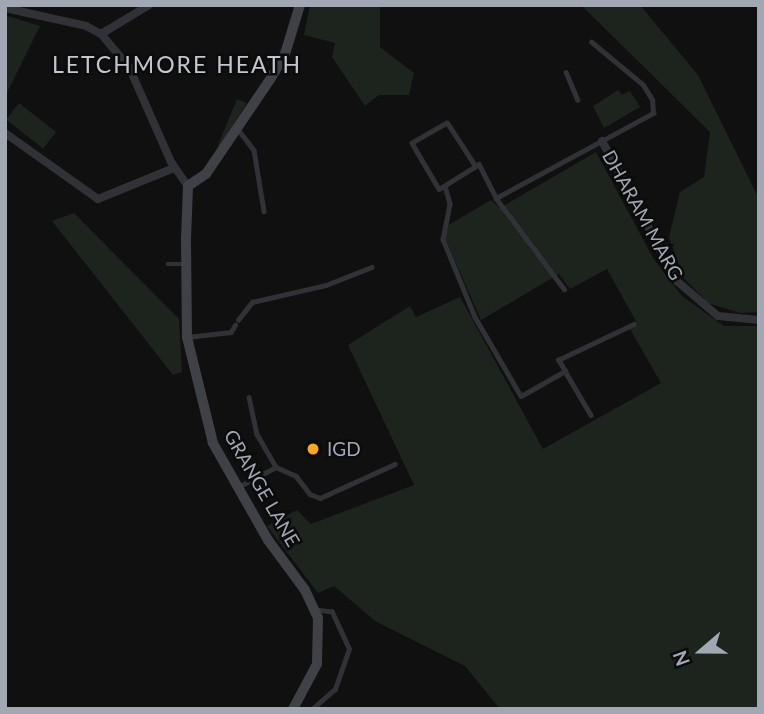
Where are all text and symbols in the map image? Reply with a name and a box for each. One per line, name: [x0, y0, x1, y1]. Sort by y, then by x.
district label: LETCHMORE HEATH: [54, 50, 300, 78]
street label: DHARAM MARG: [598, 146, 688, 284]
street label: GRANGE LANE: [219, 426, 305, 550]
place label: IGD: [327, 438, 361, 460]
marker: IGD: [305, 441, 321, 457]
north arrow: [666, 616, 736, 686]
text: N: [667, 648, 694, 669]

